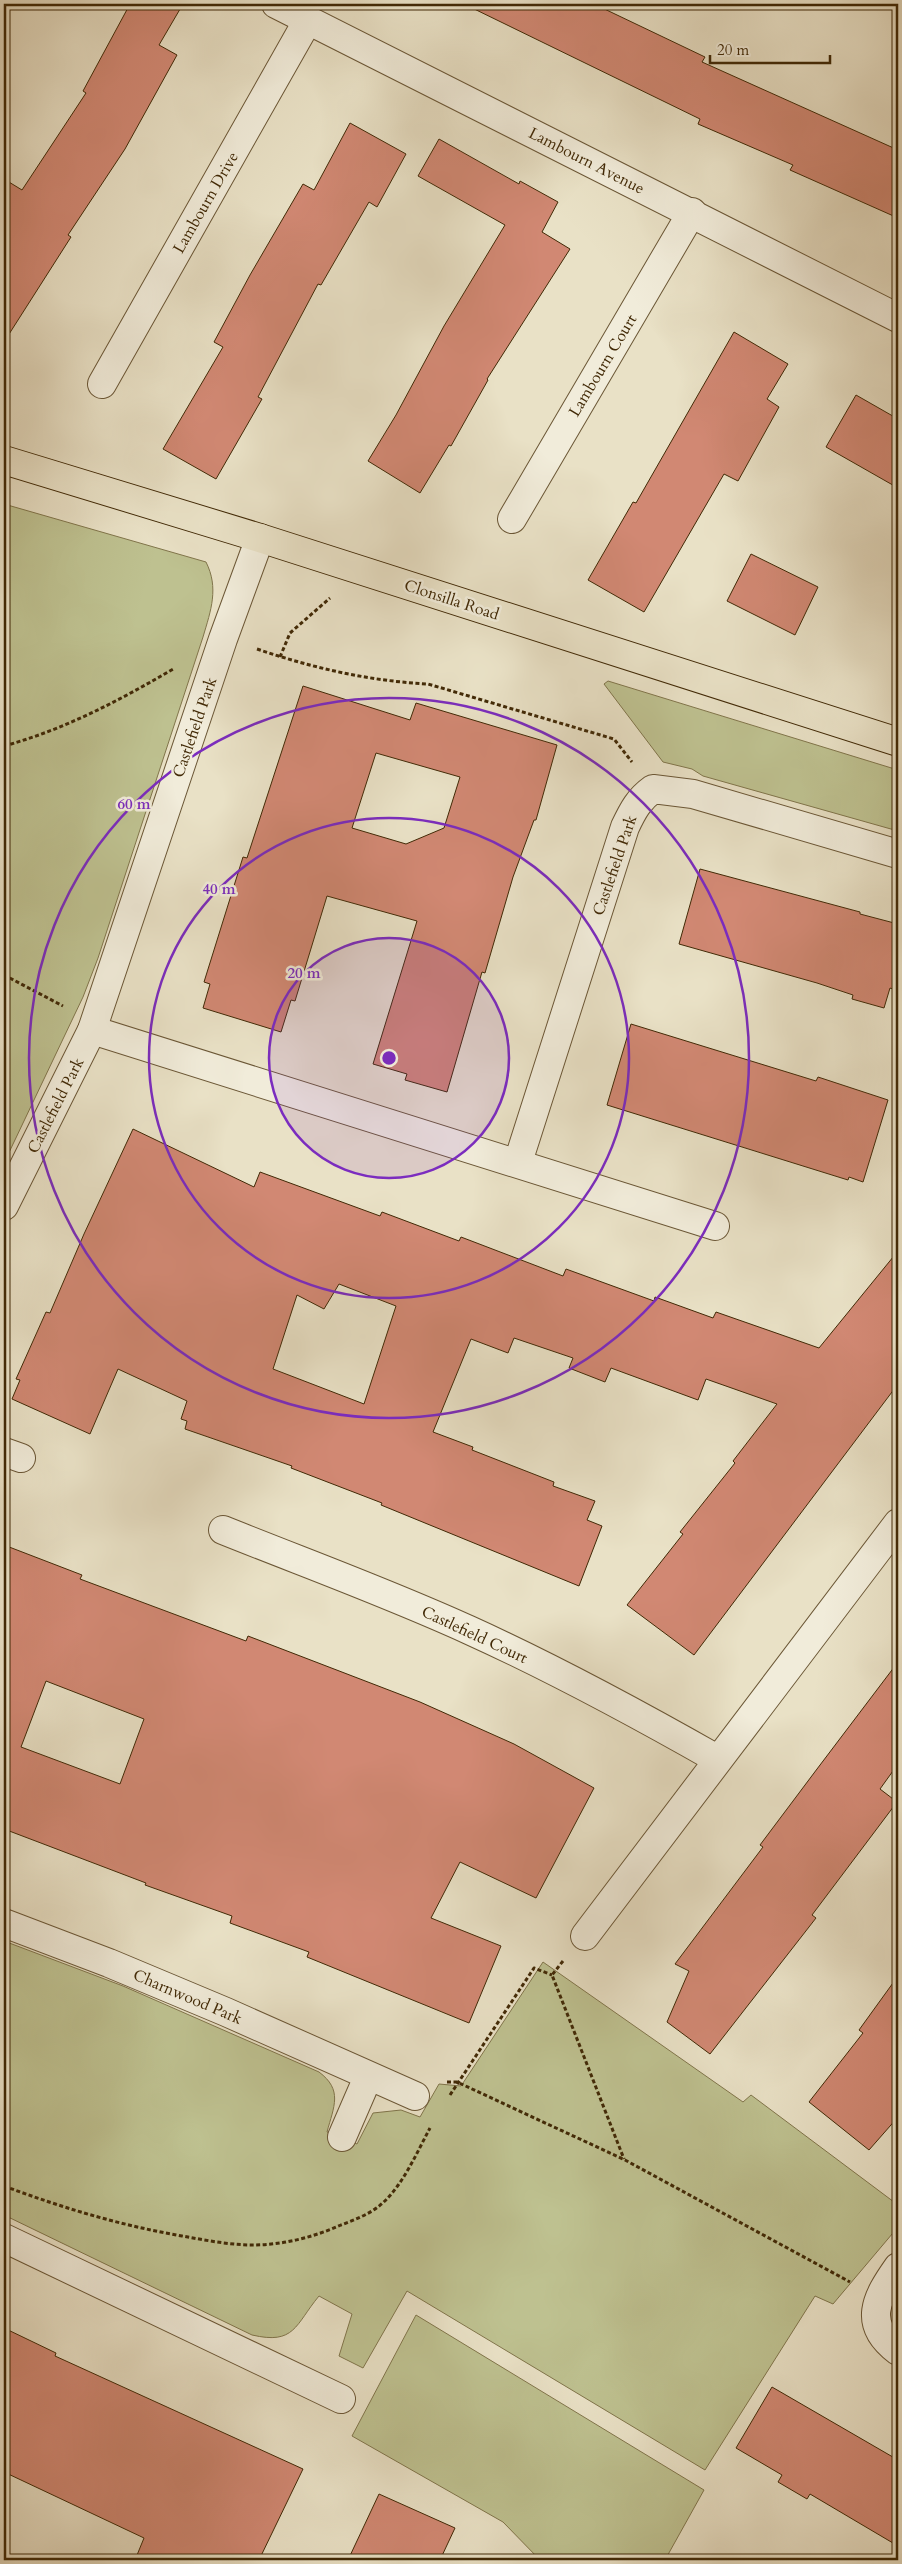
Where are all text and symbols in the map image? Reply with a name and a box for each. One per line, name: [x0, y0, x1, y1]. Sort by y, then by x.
scale bar: [710, 32, 830, 64]
text: 20 m: [717, 40, 749, 60]
street label: Lambourn Avenue: [525, 122, 648, 200]
street label: Lambourn Drive: [168, 148, 244, 257]
street label: Lambourn Court: [564, 310, 642, 421]
street label: Clonsilla Road: [401, 574, 502, 626]
street label: Castlefield Park: [167, 674, 223, 780]
text: 60 m: [117, 794, 151, 814]
street label: Castlefield Park: [587, 812, 643, 918]
text: 40 m: [202, 879, 236, 899]
text: 20 m: [287, 963, 321, 983]
centre of rings: [380, 1049, 398, 1067]
street label: Castlefield Park: [22, 1053, 90, 1157]
street label: Castlefield Court: [418, 1601, 531, 1669]
street label: Charnwood Park: [130, 1964, 246, 2030]

